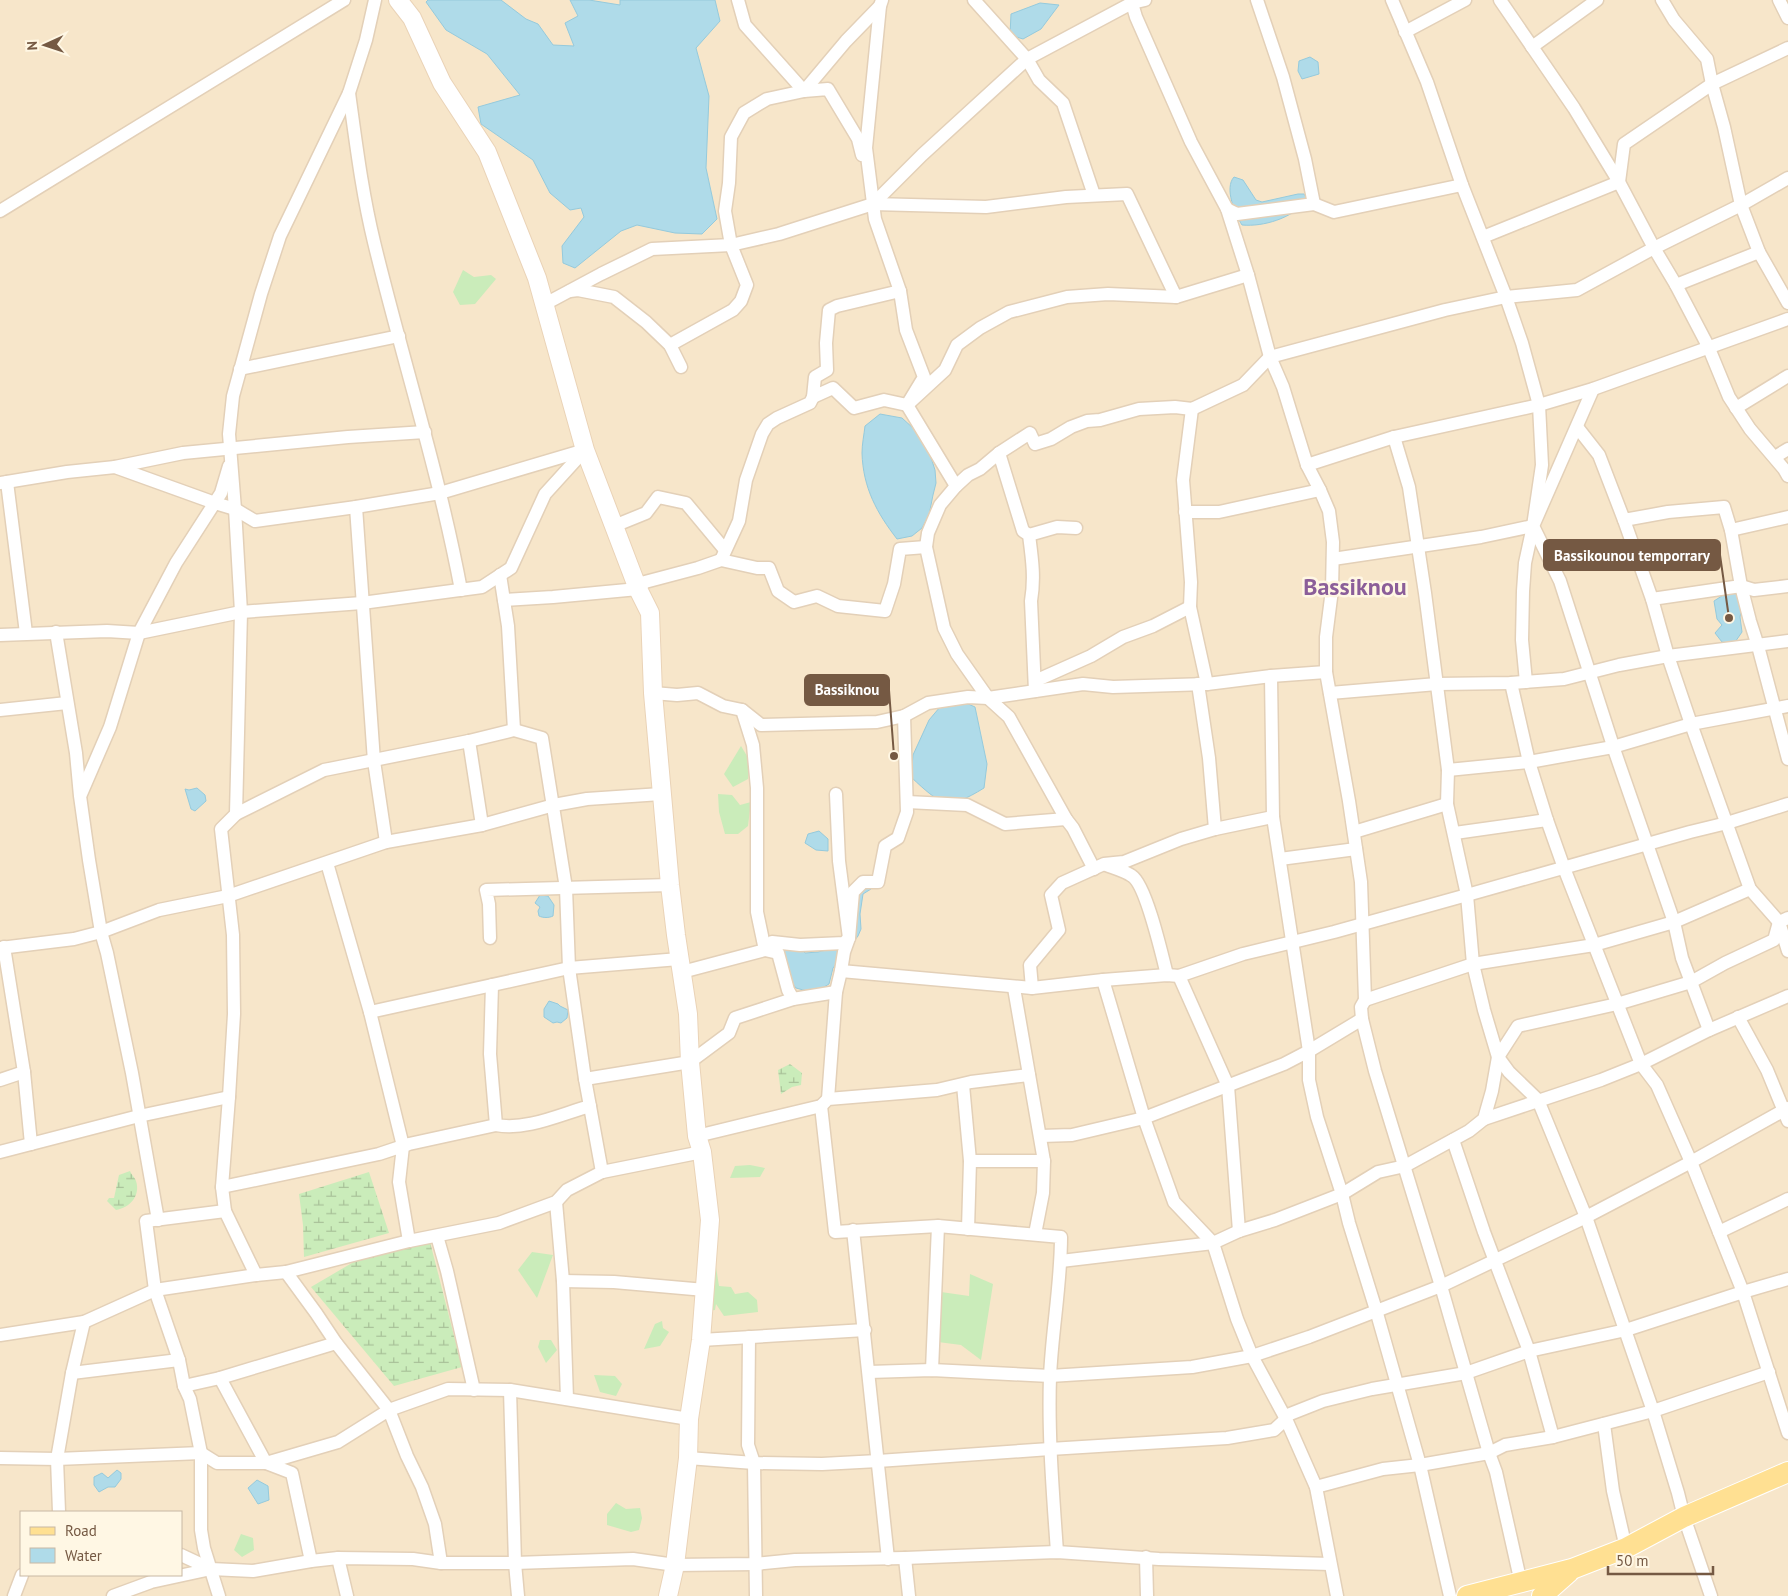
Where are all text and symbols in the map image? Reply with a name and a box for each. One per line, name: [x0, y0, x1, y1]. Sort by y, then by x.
north arrow: [20, 20, 70, 70]
text: N: [23, 41, 41, 51]
callout: Bassikounou temporrary: [1544, 540, 1720, 570]
text: Bassikounou temporrary: [1554, 546, 1711, 565]
district label: Bassiknou: [1303, 571, 1407, 602]
callout: Bassiknou: [805, 675, 889, 705]
text: Bassiknou: [815, 680, 879, 699]
legend: [20, 1511, 182, 1576]
text: Road: [65, 1521, 97, 1540]
scale bar: [1608, 1544, 1713, 1576]
text: Water: [65, 1546, 102, 1565]
text: 50 m: [1616, 1551, 1649, 1570]

